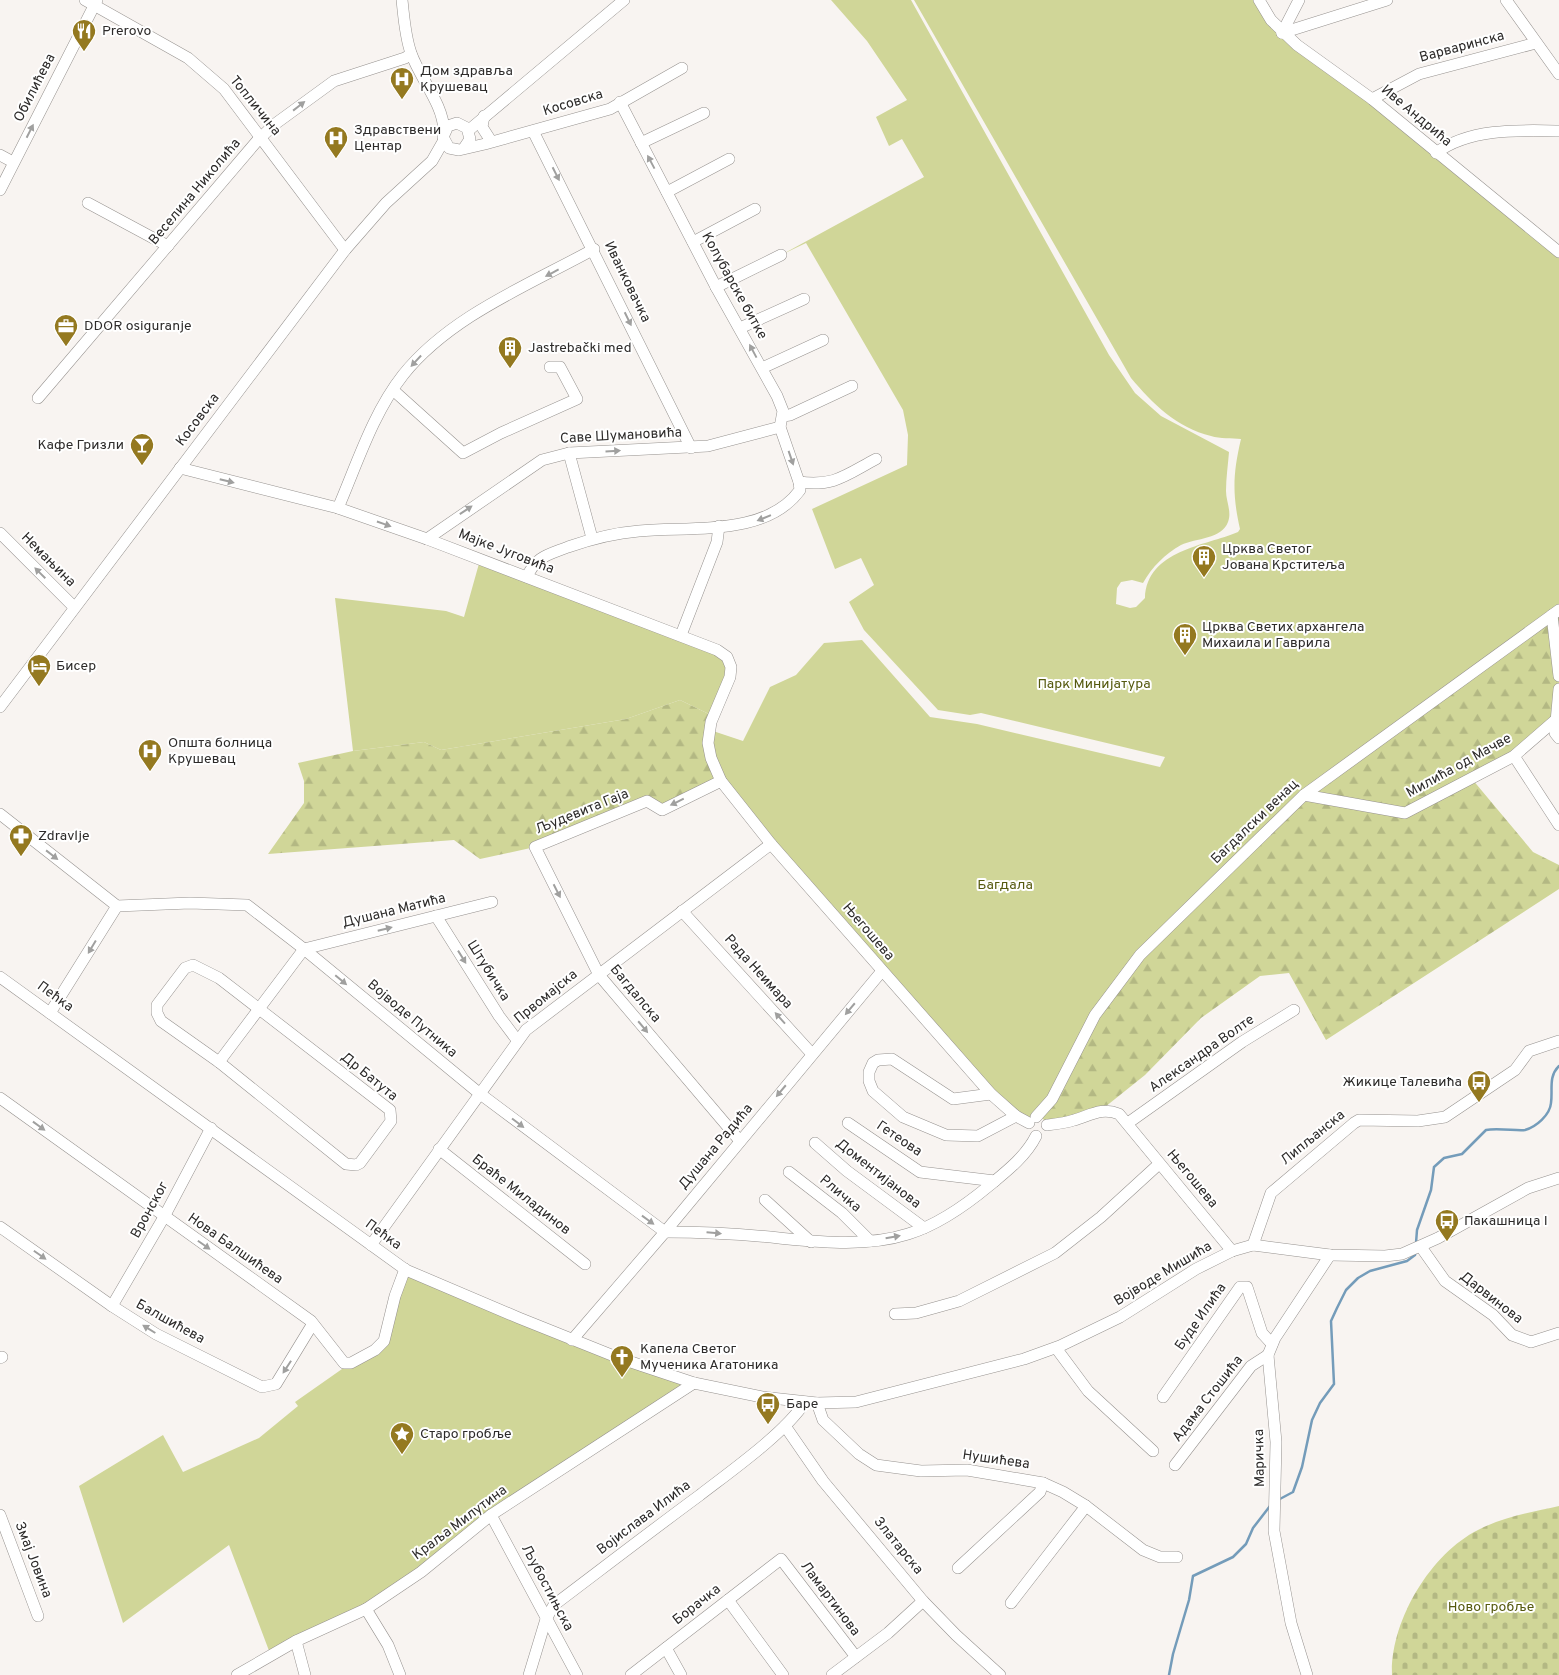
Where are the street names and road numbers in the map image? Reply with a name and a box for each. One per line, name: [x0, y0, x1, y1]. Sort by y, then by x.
street label: Варваринска: [1418, 28, 1506, 66]
street label: Обилићева: [11, 51, 59, 125]
street label: Топличина: [226, 73, 284, 139]
street label: Иве Андрића: [1377, 82, 1455, 150]
street label: Косовска: [541, 86, 605, 120]
street label: Веселина Николића: [146, 135, 244, 249]
street label: Колубарске битке: [697, 229, 771, 343]
street label: Иванковачка: [600, 239, 654, 325]
street label: Косовска: [173, 390, 223, 450]
street label: Саве Шумановића: [560, 424, 682, 448]
street label: Мајке Југовића: [456, 526, 556, 578]
street label: Немањина: [17, 529, 79, 591]
street label: Милића од Мачве: [1404, 730, 1514, 802]
street label: Багдалски венац: [1208, 776, 1302, 868]
street label: Људевита Гаја: [533, 786, 631, 838]
street label: Душана Матића: [341, 890, 447, 932]
street label: Његошева: [838, 900, 898, 964]
street label: Рада Неимара: [720, 931, 796, 1013]
street label: Штубичка: [463, 937, 513, 1005]
street label: Багдалска: [606, 962, 664, 1026]
street label: Првомајска: [511, 966, 581, 1028]
street label: Војводе Путника: [364, 976, 460, 1062]
street label: Пећка: [34, 978, 76, 1016]
street label: Александра Волте: [1146, 1011, 1258, 1097]
street label: Др Батута: [337, 1049, 401, 1105]
street label: Душана Радића: [675, 1101, 757, 1193]
street label: Липљанска: [1277, 1107, 1349, 1169]
street label: Гетеова: [873, 1118, 925, 1160]
street label: Доментијанова: [832, 1136, 924, 1212]
street label: Његошева: [1163, 1146, 1221, 1212]
street label: Браће Миладинов: [468, 1151, 574, 1239]
street label: Рличка: [816, 1172, 864, 1216]
street label: Вронског: [127, 1179, 173, 1241]
street label: Нова Балшићева: [184, 1210, 286, 1288]
street label: Пећка: [362, 1216, 404, 1254]
street label: Војводе Мишића: [1111, 1238, 1215, 1310]
street label: Дарвинова: [1456, 1268, 1526, 1328]
street label: Буде Илића: [1172, 1280, 1230, 1354]
street label: Балшићева: [133, 1296, 207, 1348]
street label: Адама Стошића: [1169, 1352, 1247, 1446]
street label: Маричка: [1251, 1429, 1269, 1487]
street label: Нушићева: [961, 1447, 1031, 1473]
street label: Војислава Илића: [594, 1477, 694, 1559]
street label: Краља Милутина: [409, 1482, 511, 1564]
street label: Златарска: [870, 1514, 926, 1578]
street label: Змај Јовина: [11, 1519, 55, 1601]
street label: Љубостињска: [517, 1542, 577, 1634]
street label: Ламартинова: [796, 1558, 864, 1640]
street label: Борачка: [670, 1581, 724, 1629]

